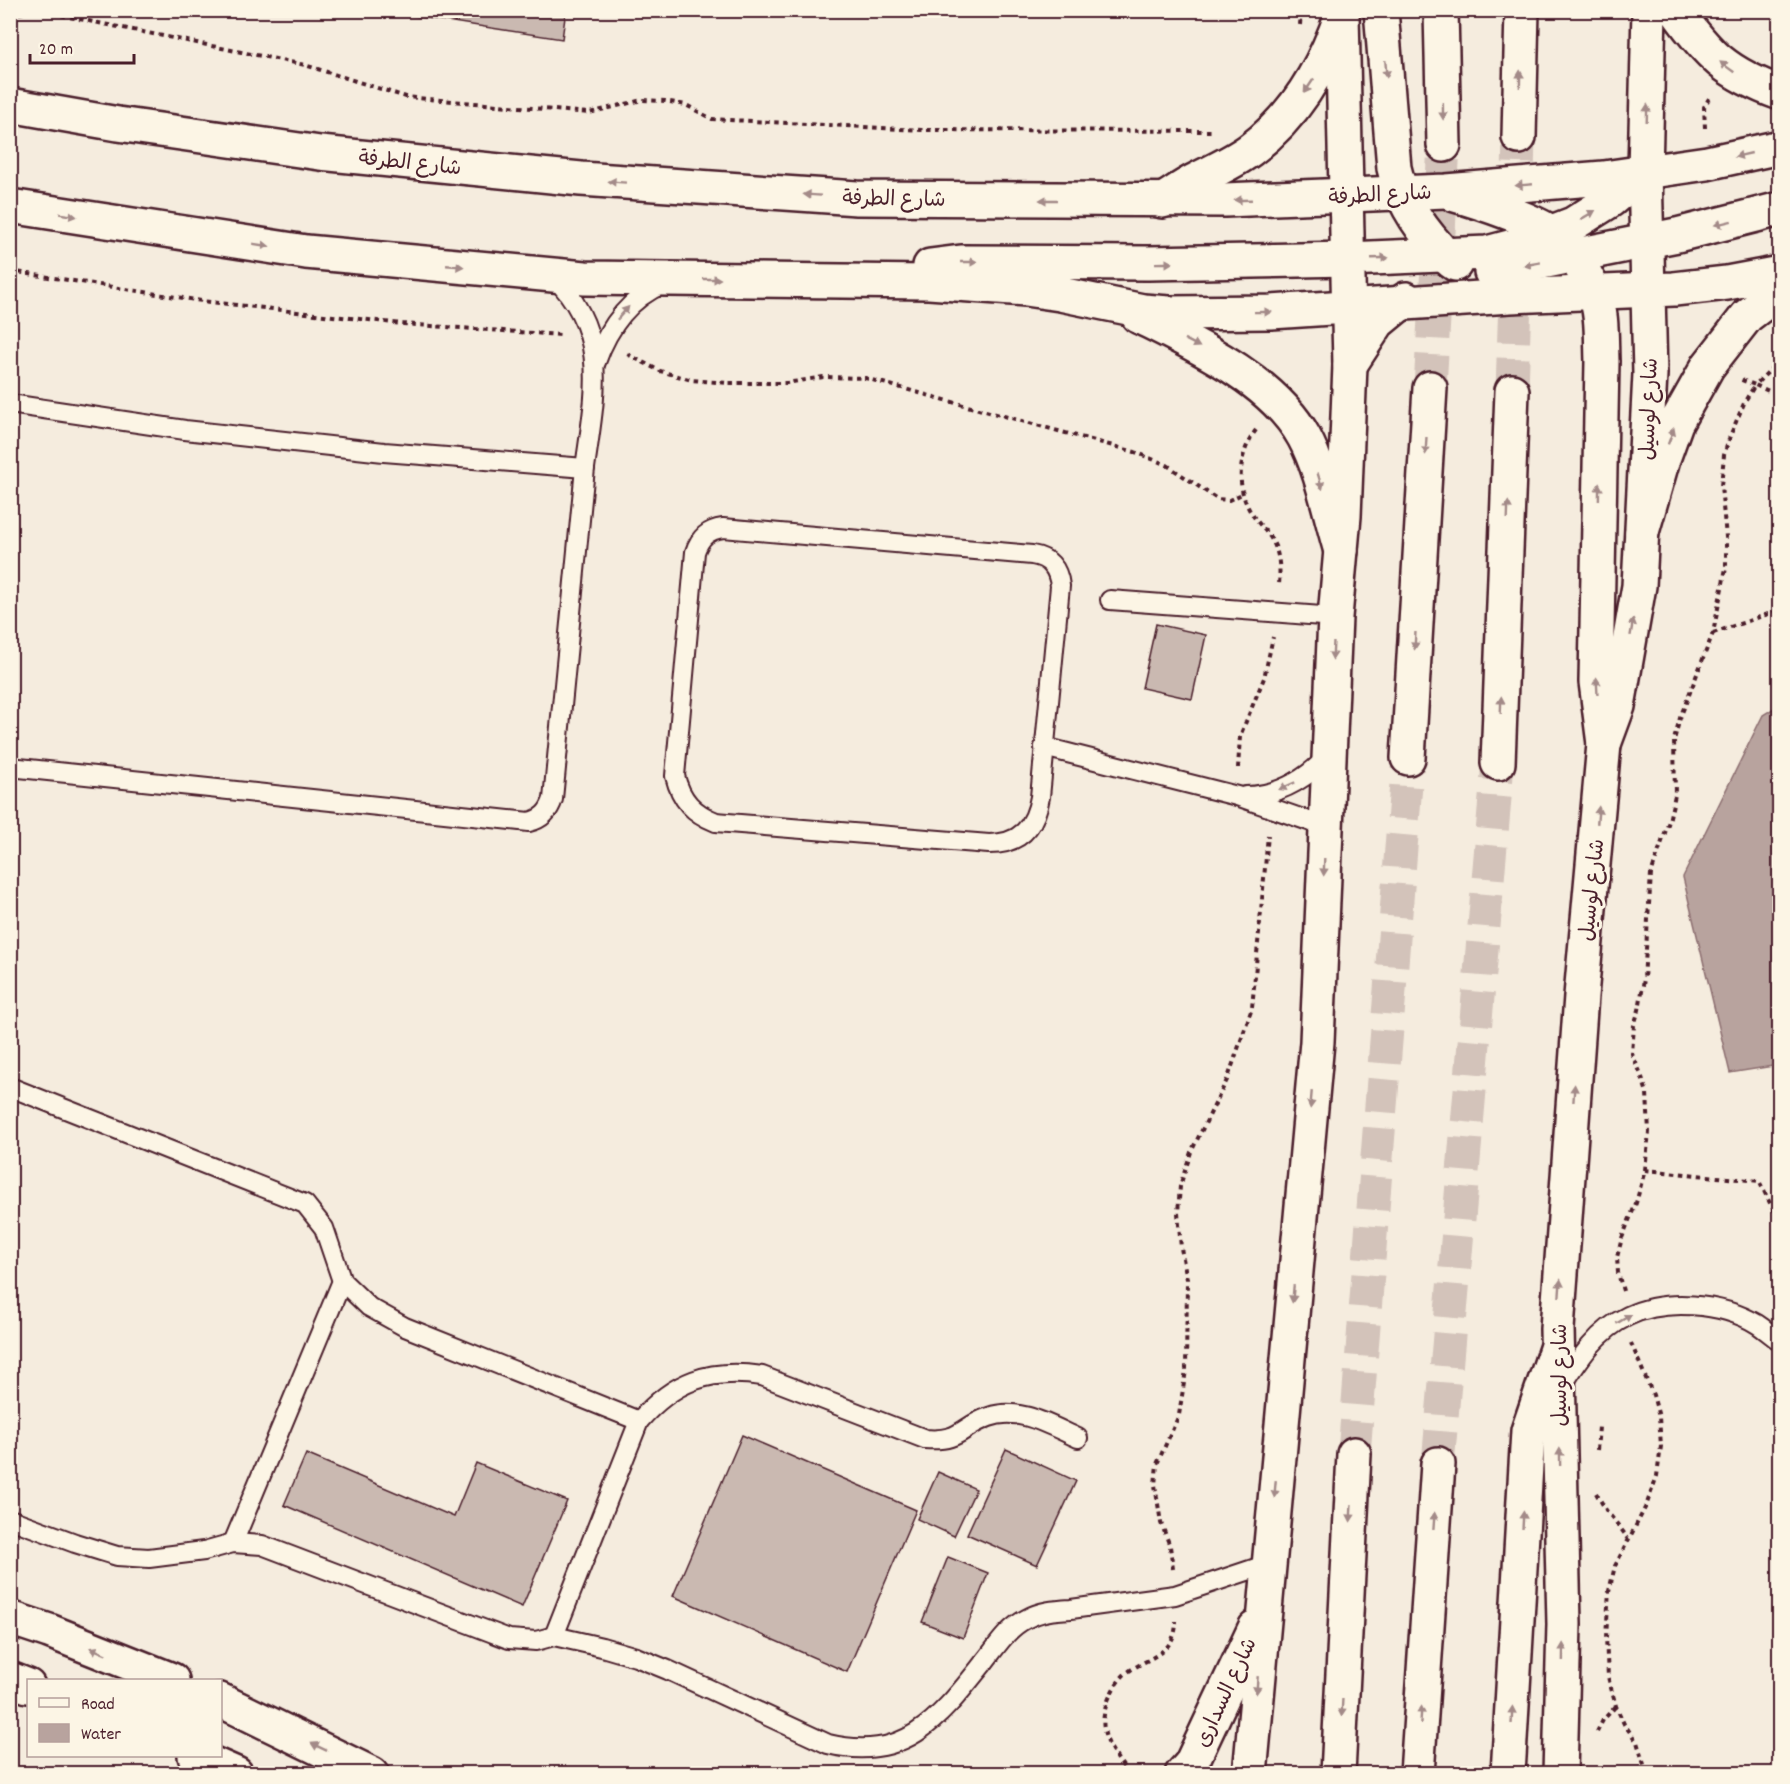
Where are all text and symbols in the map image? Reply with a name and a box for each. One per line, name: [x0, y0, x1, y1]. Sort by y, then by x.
scale bar: [30, 27, 134, 65]
text: 20 m: [39, 38, 73, 63]
one-way arrow: [1381, 59, 1390, 78]
one-way arrow: [1720, 61, 1736, 73]
one-way arrow: [1515, 69, 1525, 88]
one-way arrow: [1304, 78, 1315, 94]
one-way arrow: [1438, 101, 1448, 120]
one-way arrow: [1642, 103, 1651, 122]
street label: شارع الطرفة: [357, 145, 463, 185]
one-way arrow: [1734, 151, 1753, 160]
one-way arrow: [607, 177, 626, 186]
street label: شارع الطرفة: [1328, 179, 1432, 215]
one-way arrow: [1514, 180, 1533, 190]
street label: شارع الطرفة: [842, 185, 946, 217]
one-way arrow: [802, 190, 821, 200]
one-way arrow: [1039, 195, 1058, 205]
one-way arrow: [1234, 195, 1253, 204]
one-way arrow: [1580, 209, 1596, 220]
one-way arrow: [59, 211, 78, 220]
one-way arrow: [1714, 219, 1732, 229]
one-way arrow: [252, 241, 271, 250]
one-way arrow: [1370, 253, 1389, 262]
one-way arrow: [959, 257, 978, 267]
one-way arrow: [1154, 258, 1173, 268]
one-way arrow: [1522, 260, 1541, 269]
one-way arrow: [445, 261, 464, 271]
one-way arrow: [703, 274, 722, 284]
one-way arrow: [616, 306, 629, 321]
one-way arrow: [1253, 307, 1272, 316]
one-way arrow: [1183, 338, 1200, 348]
street label: شارع لوسيل: [1634, 357, 1668, 461]
one-way arrow: [1667, 427, 1677, 445]
one-way arrow: [1422, 437, 1431, 456]
one-way arrow: [1316, 472, 1325, 490]
one-way arrow: [1595, 482, 1604, 501]
one-way arrow: [1503, 500, 1512, 519]
one-way arrow: [1628, 617, 1637, 636]
one-way arrow: [1410, 631, 1419, 650]
one-way arrow: [1329, 642, 1338, 661]
one-way arrow: [1592, 677, 1601, 696]
one-way arrow: [1496, 695, 1505, 714]
one-way arrow: [1279, 781, 1296, 790]
one-way arrow: [1593, 806, 1603, 825]
street label: شارع لوسيل: [1574, 838, 1614, 943]
one-way arrow: [1319, 857, 1329, 876]
one-way arrow: [1570, 1084, 1579, 1103]
one-way arrow: [1306, 1091, 1316, 1110]
one-way arrow: [1556, 1278, 1565, 1297]
one-way arrow: [1288, 1285, 1298, 1304]
one-way arrow: [1616, 1314, 1633, 1324]
street label: شارع لوسيل: [1547, 1324, 1577, 1426]
one-way arrow: [1555, 1448, 1564, 1467]
one-way arrow: [1270, 1479, 1280, 1498]
one-way arrow: [1347, 1503, 1356, 1522]
one-way arrow: [1429, 1511, 1439, 1530]
one-way arrow: [1519, 1511, 1528, 1530]
street label: شارع السدارى: [1189, 1633, 1266, 1753]
one-way arrow: [1558, 1643, 1568, 1662]
one-way arrow: [89, 1646, 107, 1655]
one-way arrow: [1253, 1676, 1262, 1695]
legend: [27, 1679, 222, 1757]
text: Road: [81, 1693, 115, 1718]
one-way arrow: [1337, 1698, 1346, 1717]
one-way arrow: [1416, 1706, 1426, 1725]
one-way arrow: [1507, 1706, 1517, 1725]
text: Water: [81, 1723, 121, 1748]
one-way arrow: [311, 1743, 328, 1752]

